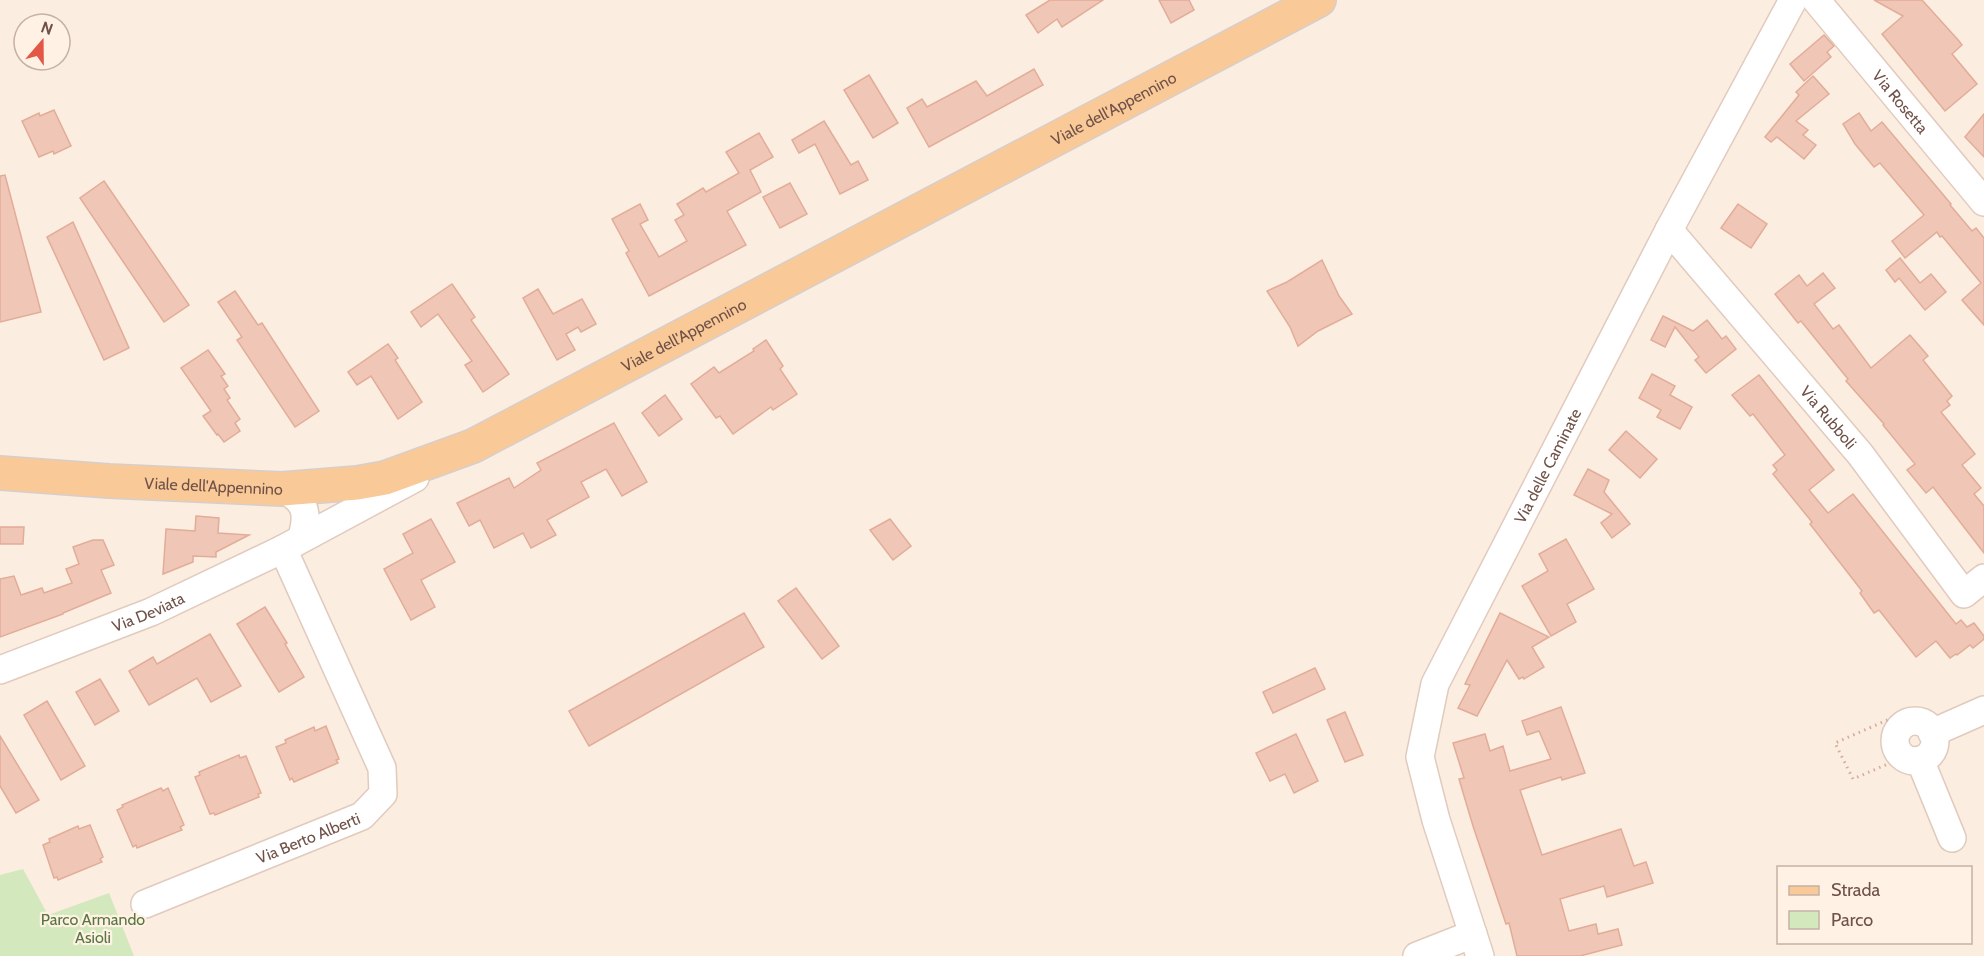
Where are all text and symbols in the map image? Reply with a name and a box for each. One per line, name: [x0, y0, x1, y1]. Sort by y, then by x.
north arrow: [12, 12, 72, 72]
text: N: [38, 18, 56, 39]
street label: Via Rosetta: [1869, 66, 1932, 137]
street label: Viale dell'Appennino: [1048, 67, 1180, 149]
street label: Viale dell'Appennino: [618, 294, 750, 376]
street label: Via Rubboli: [1796, 382, 1861, 453]
street label: Via delle Caminate: [1510, 405, 1585, 526]
street label: Viale dell'Appennino: [144, 473, 283, 499]
street label: Via Deviata: [109, 588, 188, 636]
street label: Via Berto Alberti: [253, 808, 363, 867]
legend: [1777, 866, 1972, 944]
text: Strada: [1831, 879, 1881, 901]
text: Parco: [1831, 909, 1873, 931]
park label: Parco Armando Asioli: [41, 910, 145, 947]

